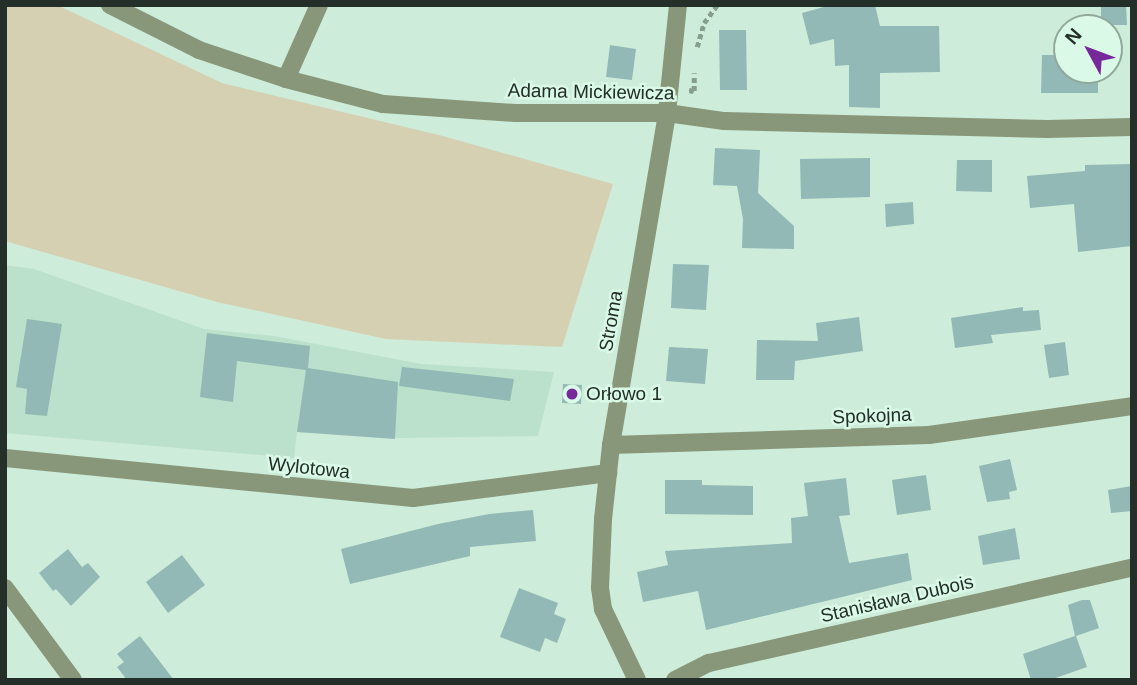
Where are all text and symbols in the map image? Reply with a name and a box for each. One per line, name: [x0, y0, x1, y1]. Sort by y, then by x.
north arrow: [1053, 14, 1123, 84]
text: N: [1061, 24, 1086, 48]
street label: Adama Mickiewicza: [507, 79, 675, 105]
street label: Stroma: [594, 289, 628, 353]
place label: Orłowo 1: [586, 383, 662, 405]
marker: Orłowo 1: [564, 386, 580, 402]
street label: Spokojna: [832, 403, 912, 429]
street label: Wylotowa: [267, 452, 351, 484]
street label: Stanisława Dubois: [818, 570, 976, 628]

